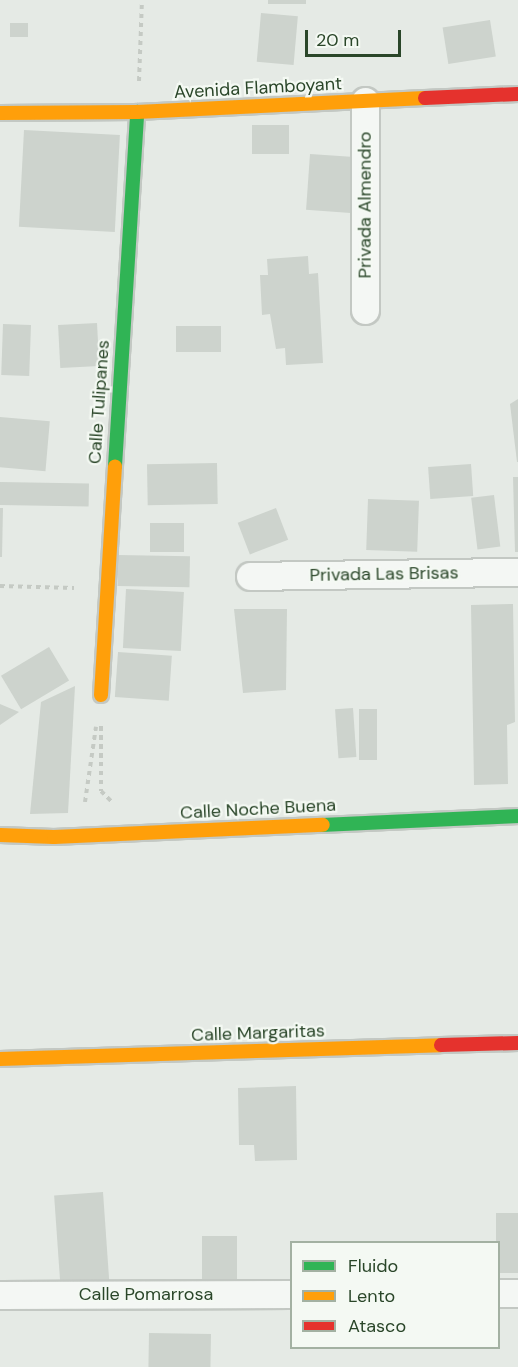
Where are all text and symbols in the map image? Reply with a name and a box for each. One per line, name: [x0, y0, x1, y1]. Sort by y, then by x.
scale bar: [308, 18, 404, 56]
text: 20 m: [316, 28, 359, 52]
street label: Avenida Flamboyant: [173, 73, 343, 103]
street label: Privada Almendro: [354, 132, 376, 278]
street label: Calle Tulipanes: [84, 339, 114, 465]
street label: Privada Las Brisas: [309, 562, 459, 586]
street label: Calle Noche Buena: [180, 794, 336, 824]
street label: Calle Margaritas: [191, 1020, 325, 1046]
legend: [290, 1241, 500, 1349]
text: Fluido: [348, 1254, 398, 1278]
street label: Calle Pomarrosa: [79, 1283, 213, 1305]
text: Lento: [348, 1284, 395, 1308]
text: Atasco: [348, 1314, 406, 1338]

